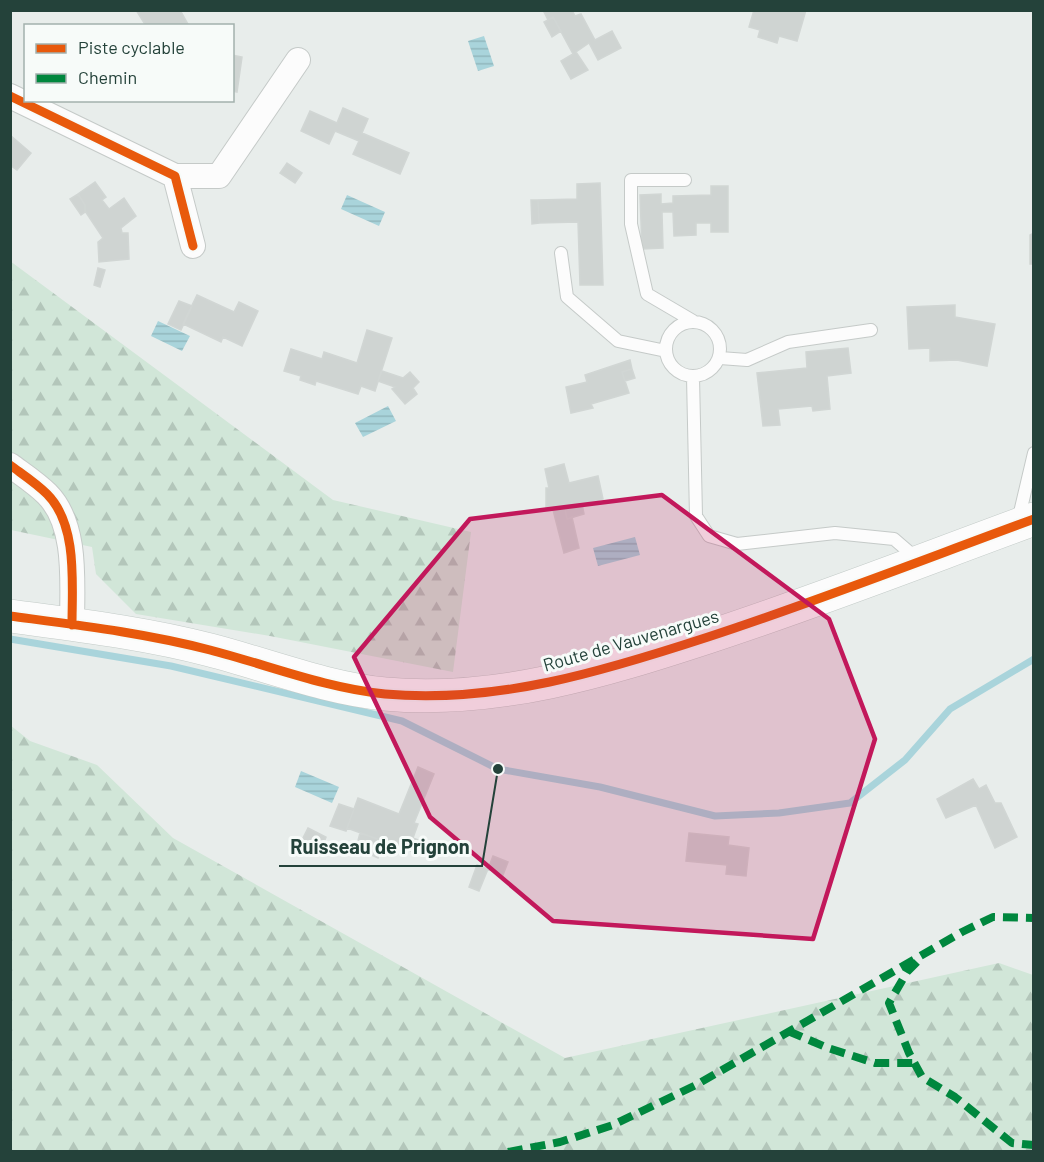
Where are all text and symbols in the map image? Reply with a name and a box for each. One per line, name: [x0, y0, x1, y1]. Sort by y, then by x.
legend: [24, 24, 234, 102]
text: Piste cyclable: [78, 36, 185, 58]
text: Chemin: [78, 66, 137, 88]
street label: Route de Vauvenargues: [540, 604, 721, 676]
callout: Ruisseau de Prignon: [279, 828, 482, 866]
text: Ruisseau de Prignon: [290, 834, 470, 858]

